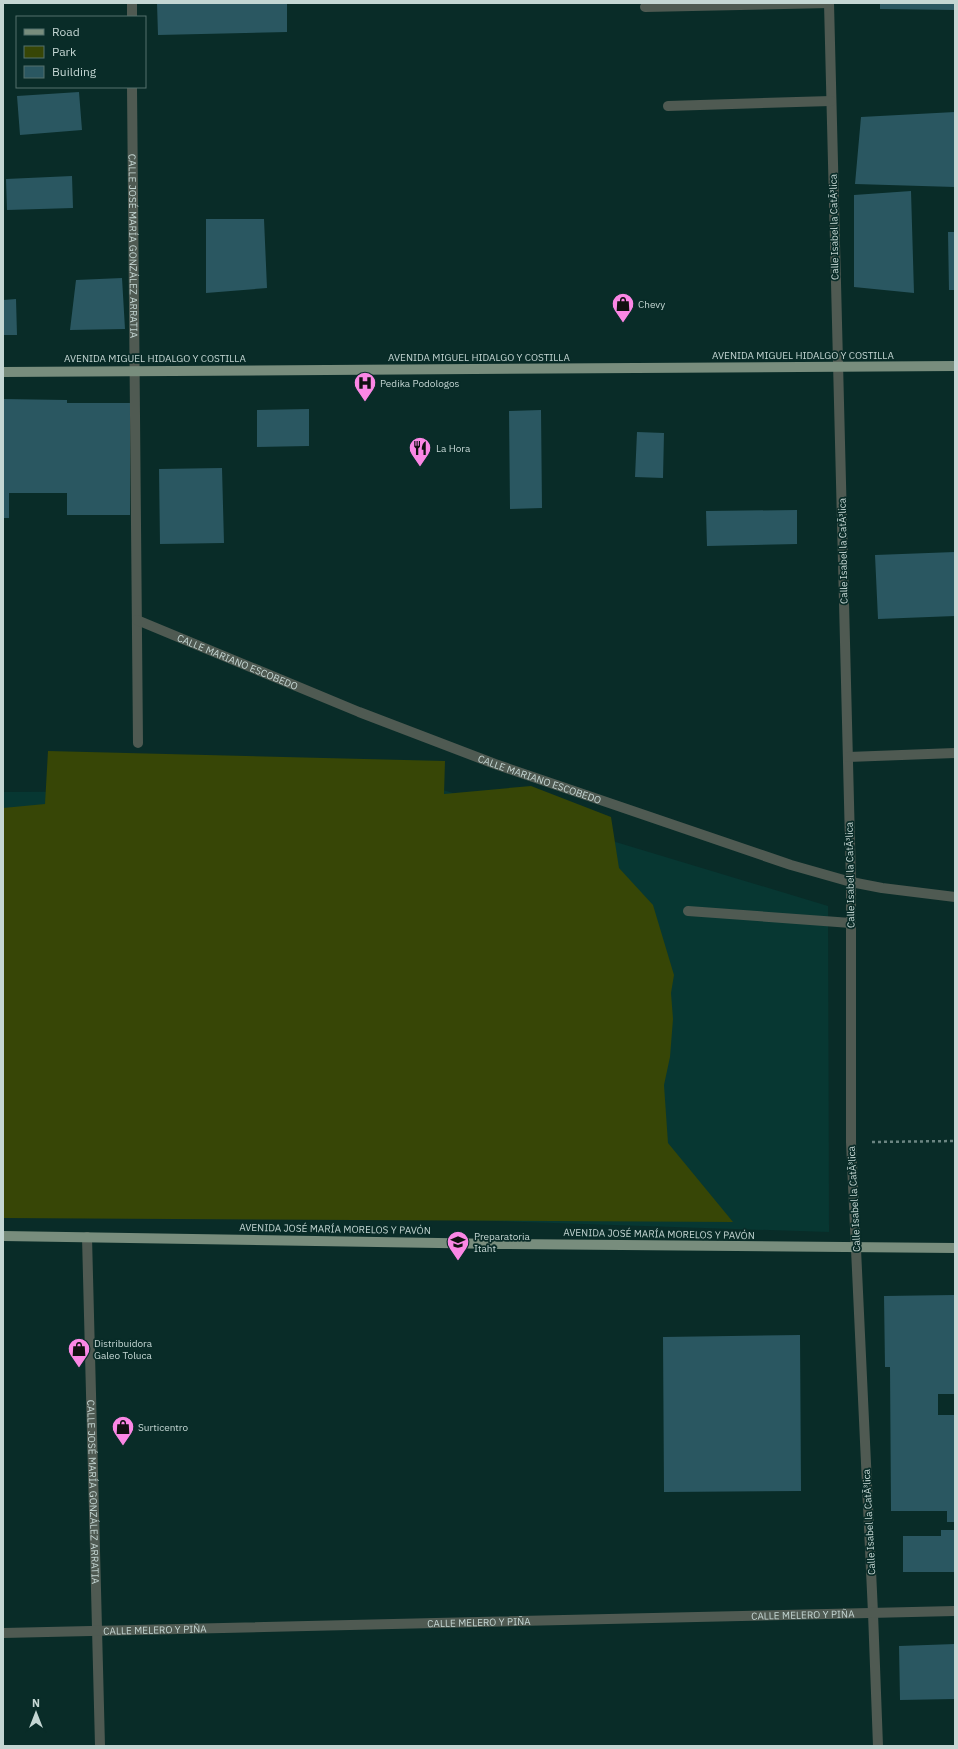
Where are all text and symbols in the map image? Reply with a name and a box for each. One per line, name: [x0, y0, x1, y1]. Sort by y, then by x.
legend: [16, 16, 146, 88]
text: Road: [52, 24, 80, 39]
text: Park: [52, 44, 77, 59]
text: Building: [52, 64, 97, 79]
street label: CALLE JOSÉ MARÍA GONZÁLEZ ARRATIA: [126, 154, 141, 339]
street label: Calle Isabel la CatÃ³lica: [827, 173, 841, 280]
shop icon: Chevy: [610, 291, 636, 324]
place label: Chevy: [638, 298, 665, 311]
street label: AVENIDA MIGUEL HIDALGO Y COSTILLA: [712, 349, 895, 362]
street label: AVENIDA MIGUEL HIDALGO Y COSTILLA: [388, 351, 571, 364]
street label: AVENIDA MIGUEL HIDALGO Y COSTILLA: [64, 352, 247, 365]
hospital icon: Pedika Podologos: [352, 370, 378, 403]
place label: Pedika Podologos: [380, 377, 460, 390]
restaurant icon: La Hora: [407, 435, 433, 468]
place label: La Hora: [436, 442, 471, 455]
street label: Calle Isabel la CatÃ³lica: [836, 497, 850, 604]
street label: CALLE MARIANO ESCOBEDO: [175, 631, 300, 693]
street label: CALLE MARIANO ESCOBEDO: [476, 752, 603, 806]
street label: Calle Isabel la CatÃ³lica: [843, 821, 857, 928]
street label: Calle Isabel la CatÃ³lica: [845, 1145, 863, 1252]
street label: AVENIDA JOSÉ MARÍA MORELOS Y PAVÓN: [239, 1221, 431, 1237]
street label: AVENIDA JOSÉ MARÍA MORELOS Y PAVÓN: [563, 1226, 755, 1242]
school or university icon: Preparatoria Itaht: [445, 1229, 471, 1262]
place label: Preparatoria Itaht: [474, 1230, 530, 1255]
shop icon: Distribuidora Galeo Toluca: [66, 1336, 92, 1369]
place label: Distribuidora Galeo Toluca: [94, 1337, 153, 1362]
street label: CALLE JOSÉ MARÍA GONZÁLEZ ARRATIA: [85, 1400, 102, 1585]
shop icon: Surticentro: [110, 1414, 136, 1447]
place label: Surticentro: [138, 1421, 188, 1434]
street label: Calle Isabel la CatÃ³lica: [860, 1468, 878, 1575]
street label: CALLE MELERO Y PIÑA: [751, 1607, 855, 1622]
street label: CALLE MELERO Y PIÑA: [427, 1614, 531, 1630]
street label: CALLE MELERO Y PIÑA: [103, 1622, 207, 1637]
north arrow: [16, 1693, 56, 1733]
text: N: [32, 1696, 40, 1710]

